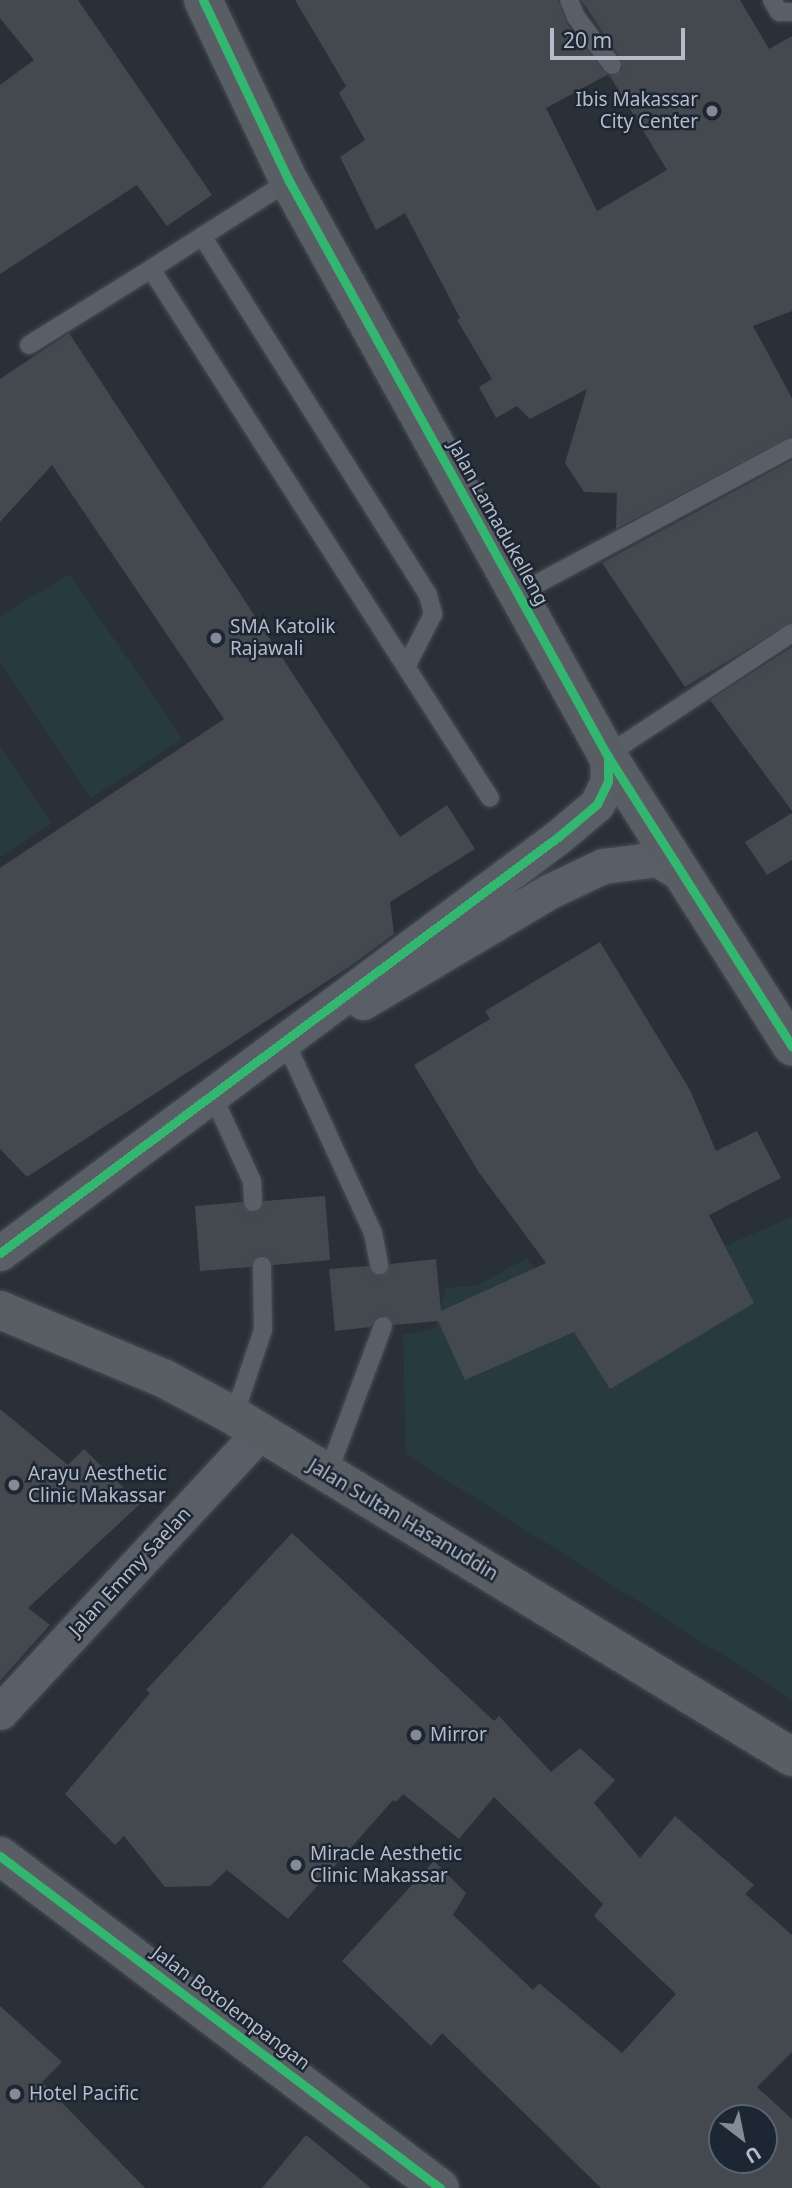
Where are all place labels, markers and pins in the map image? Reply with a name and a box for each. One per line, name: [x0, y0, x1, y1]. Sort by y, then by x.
place label: Ibis Makassar City Center: [576, 89, 698, 133]
marker: Ibis Makassar City Center: [704, 103, 720, 119]
place label: SMA Katolik Rajawali: [230, 616, 335, 660]
marker: SMA Katolik Rajawali: [208, 630, 224, 646]
place label: Arayu Aesthetic Clinic Makassar: [28, 1463, 167, 1507]
marker: Arayu Aesthetic Clinic Makassar: [6, 1477, 22, 1493]
place label: Mirror: [430, 1724, 487, 1746]
marker: Mirror: [408, 1727, 424, 1743]
place label: Miracle Aesthetic Clinic Makassar: [310, 1843, 462, 1887]
marker: Miracle Aesthetic Clinic Makassar: [288, 1857, 304, 1873]
place label: Hotel Pacific: [29, 2083, 139, 2105]
marker: Hotel Pacific: [7, 2086, 23, 2102]

